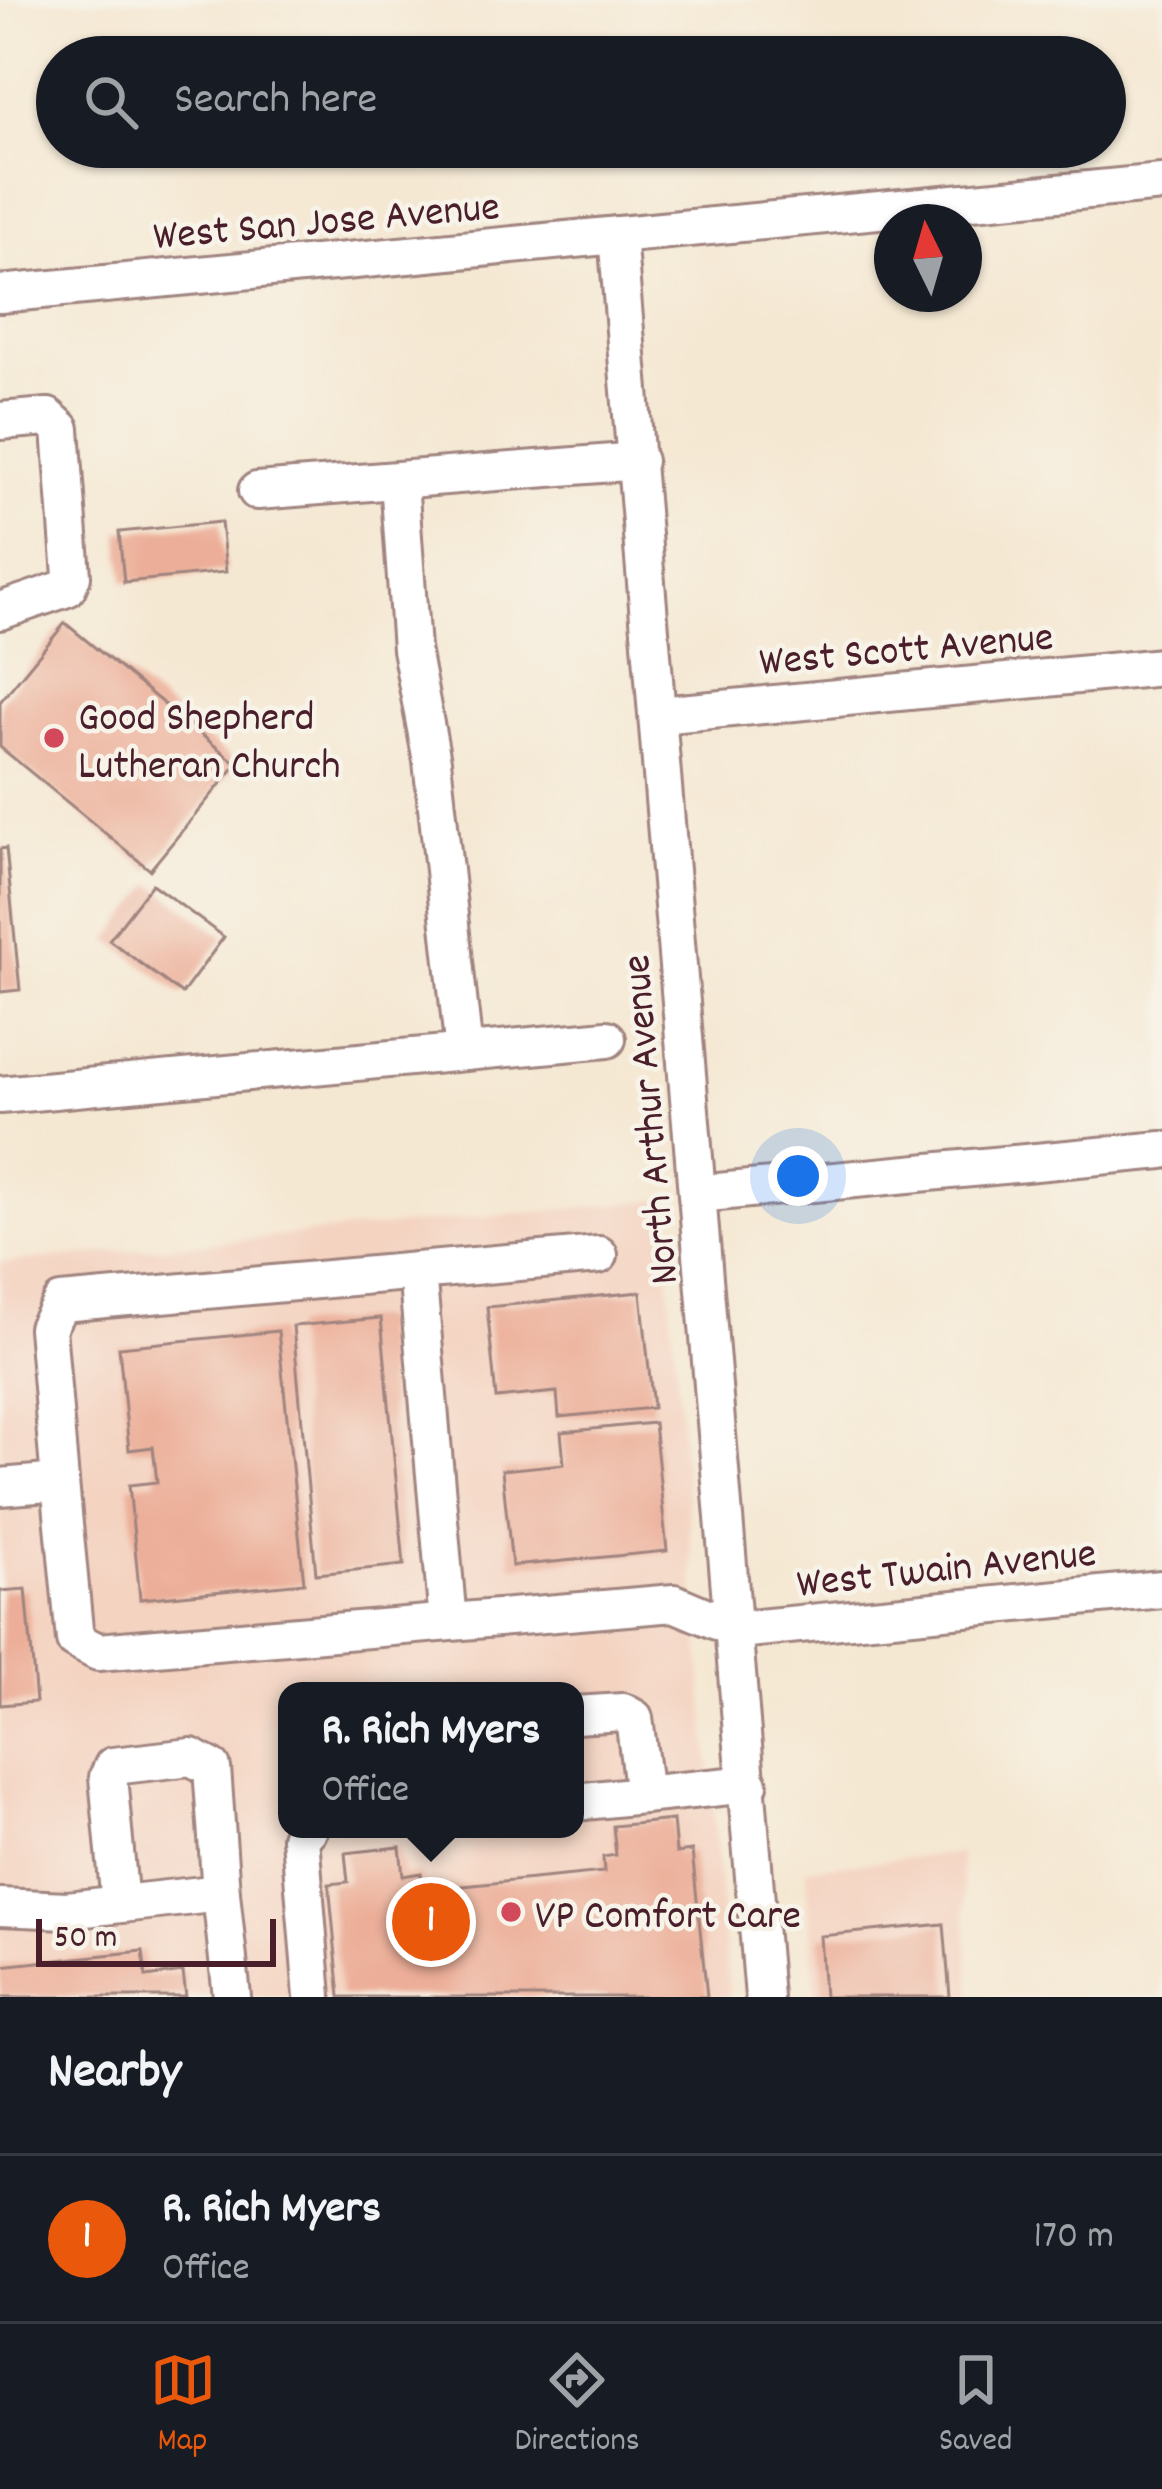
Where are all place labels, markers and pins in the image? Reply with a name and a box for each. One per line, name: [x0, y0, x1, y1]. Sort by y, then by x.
place label: Good Shepherd Lutheran Church: [78, 691, 341, 799]
marker: Good Shepherd Lutheran Church: [41, 725, 67, 751]
pin: 1: [392, 1877, 470, 1967]
place label: VP Comfort Care: [535, 1889, 801, 1949]
marker: VP Comfort Care: [498, 1899, 524, 1925]

